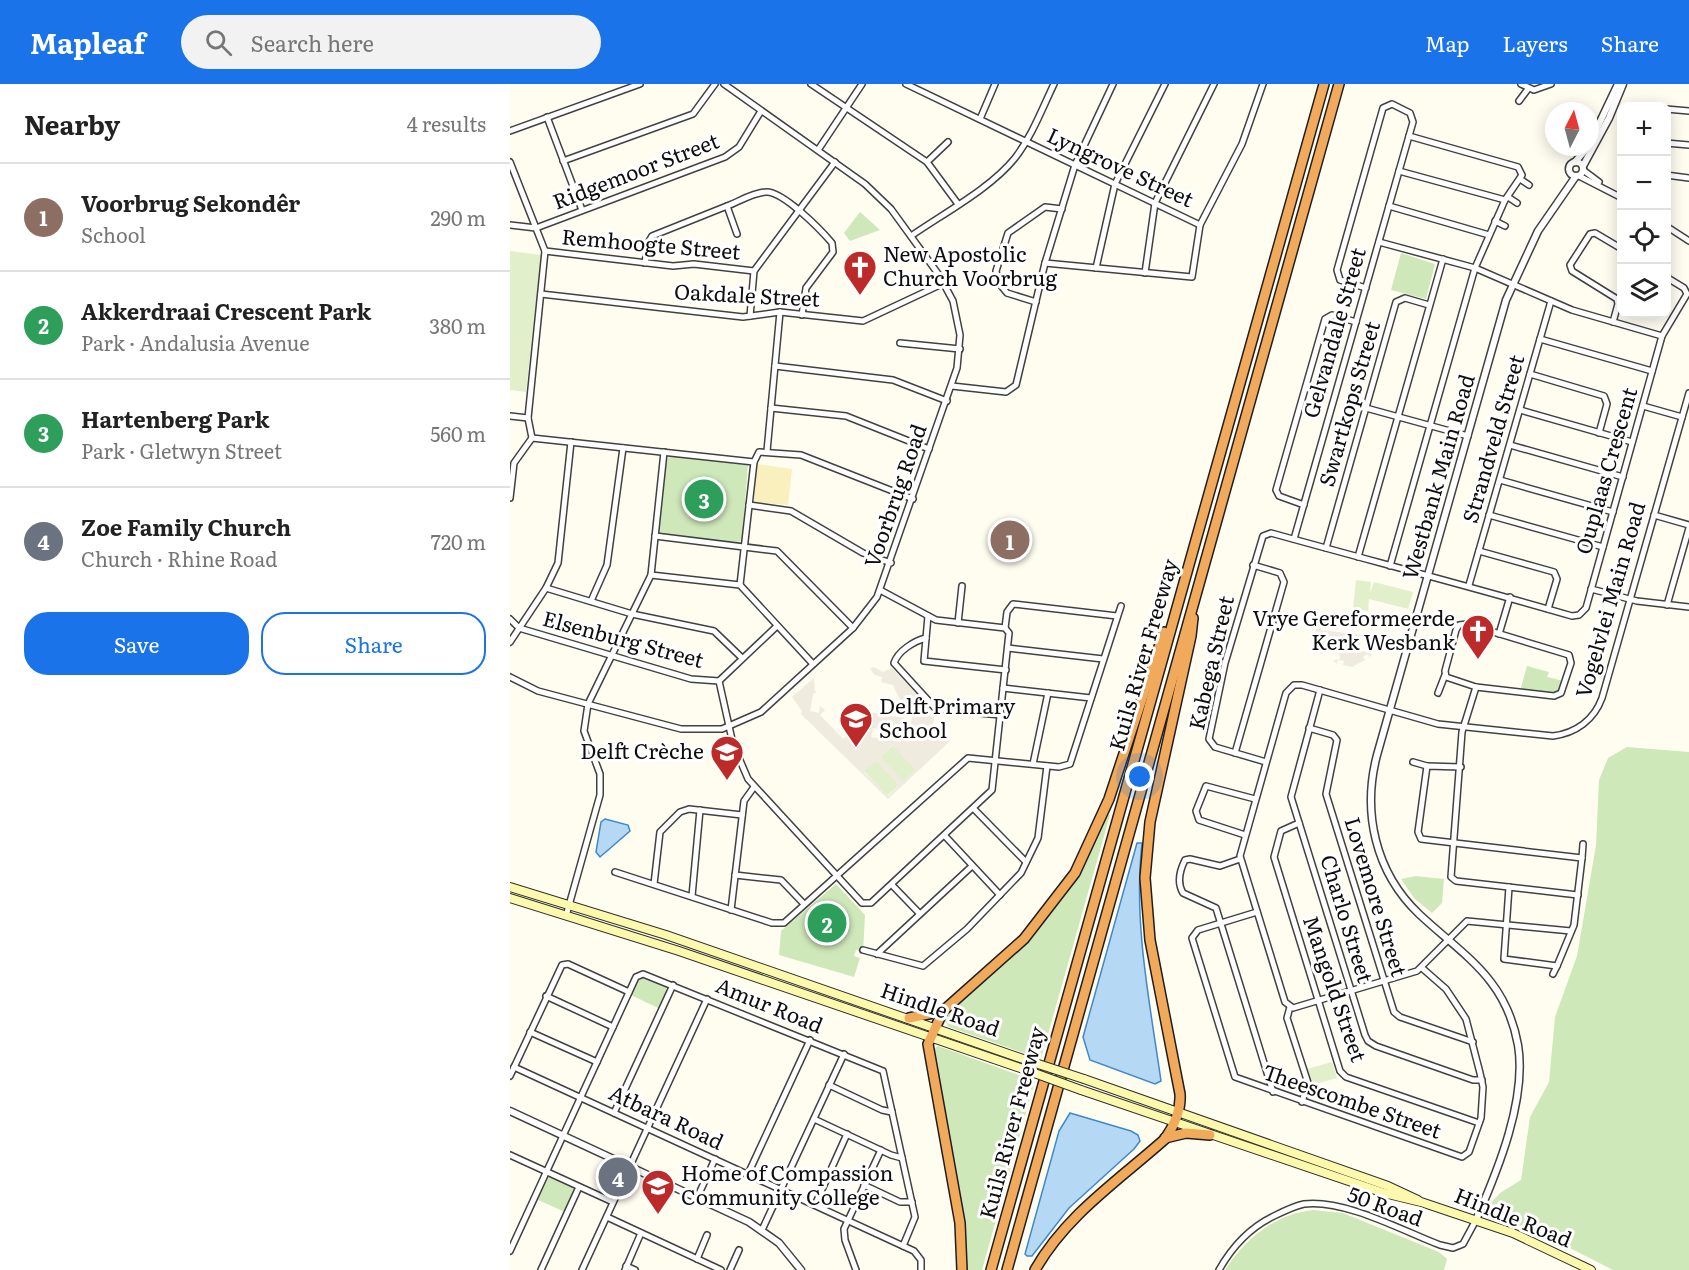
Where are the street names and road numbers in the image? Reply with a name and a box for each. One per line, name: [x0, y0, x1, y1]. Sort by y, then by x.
street label: Lyngrove Street: [1043, 118, 1200, 213]
street label: Ridgemoor Street: [547, 123, 723, 216]
street label: Remhoogte Street: [561, 219, 742, 266]
street label: Gelvandale Street: [1293, 243, 1372, 421]
street label: Oakdale Street: [673, 274, 821, 313]
street label: Swartkops Street: [1309, 316, 1386, 490]
street label: Strandveld Street: [1453, 350, 1531, 526]
street label: Westbank Main Road: [1392, 370, 1481, 583]
street label: Ouplaas Crescent: [1566, 383, 1643, 557]
street label: Voorbrug Road: [855, 419, 933, 571]
street label: Vogelvlei Main Road: [1566, 497, 1651, 701]
street label: Kuils River Freeway: [1099, 554, 1184, 754]
street label: Kabega Street: [1179, 592, 1240, 733]
street label: Elsenburg Street: [540, 601, 708, 674]
street label: Lovemore Street: [1338, 813, 1417, 980]
street label: Charlo Street: [1314, 850, 1383, 987]
street label: Mangold Street: [1297, 911, 1376, 1066]
street label: Amur Road: [712, 968, 828, 1039]
street label: Hindle Road: [877, 973, 1005, 1043]
street label: Kuils River Freeway: [970, 1022, 1051, 1222]
street label: Theescombe Street: [1259, 1055, 1447, 1145]
street label: Atbara Road: [605, 1076, 730, 1156]
street label: 50 Road: [1344, 1177, 1428, 1233]
street label: Hindle Road: [1451, 1178, 1577, 1253]

